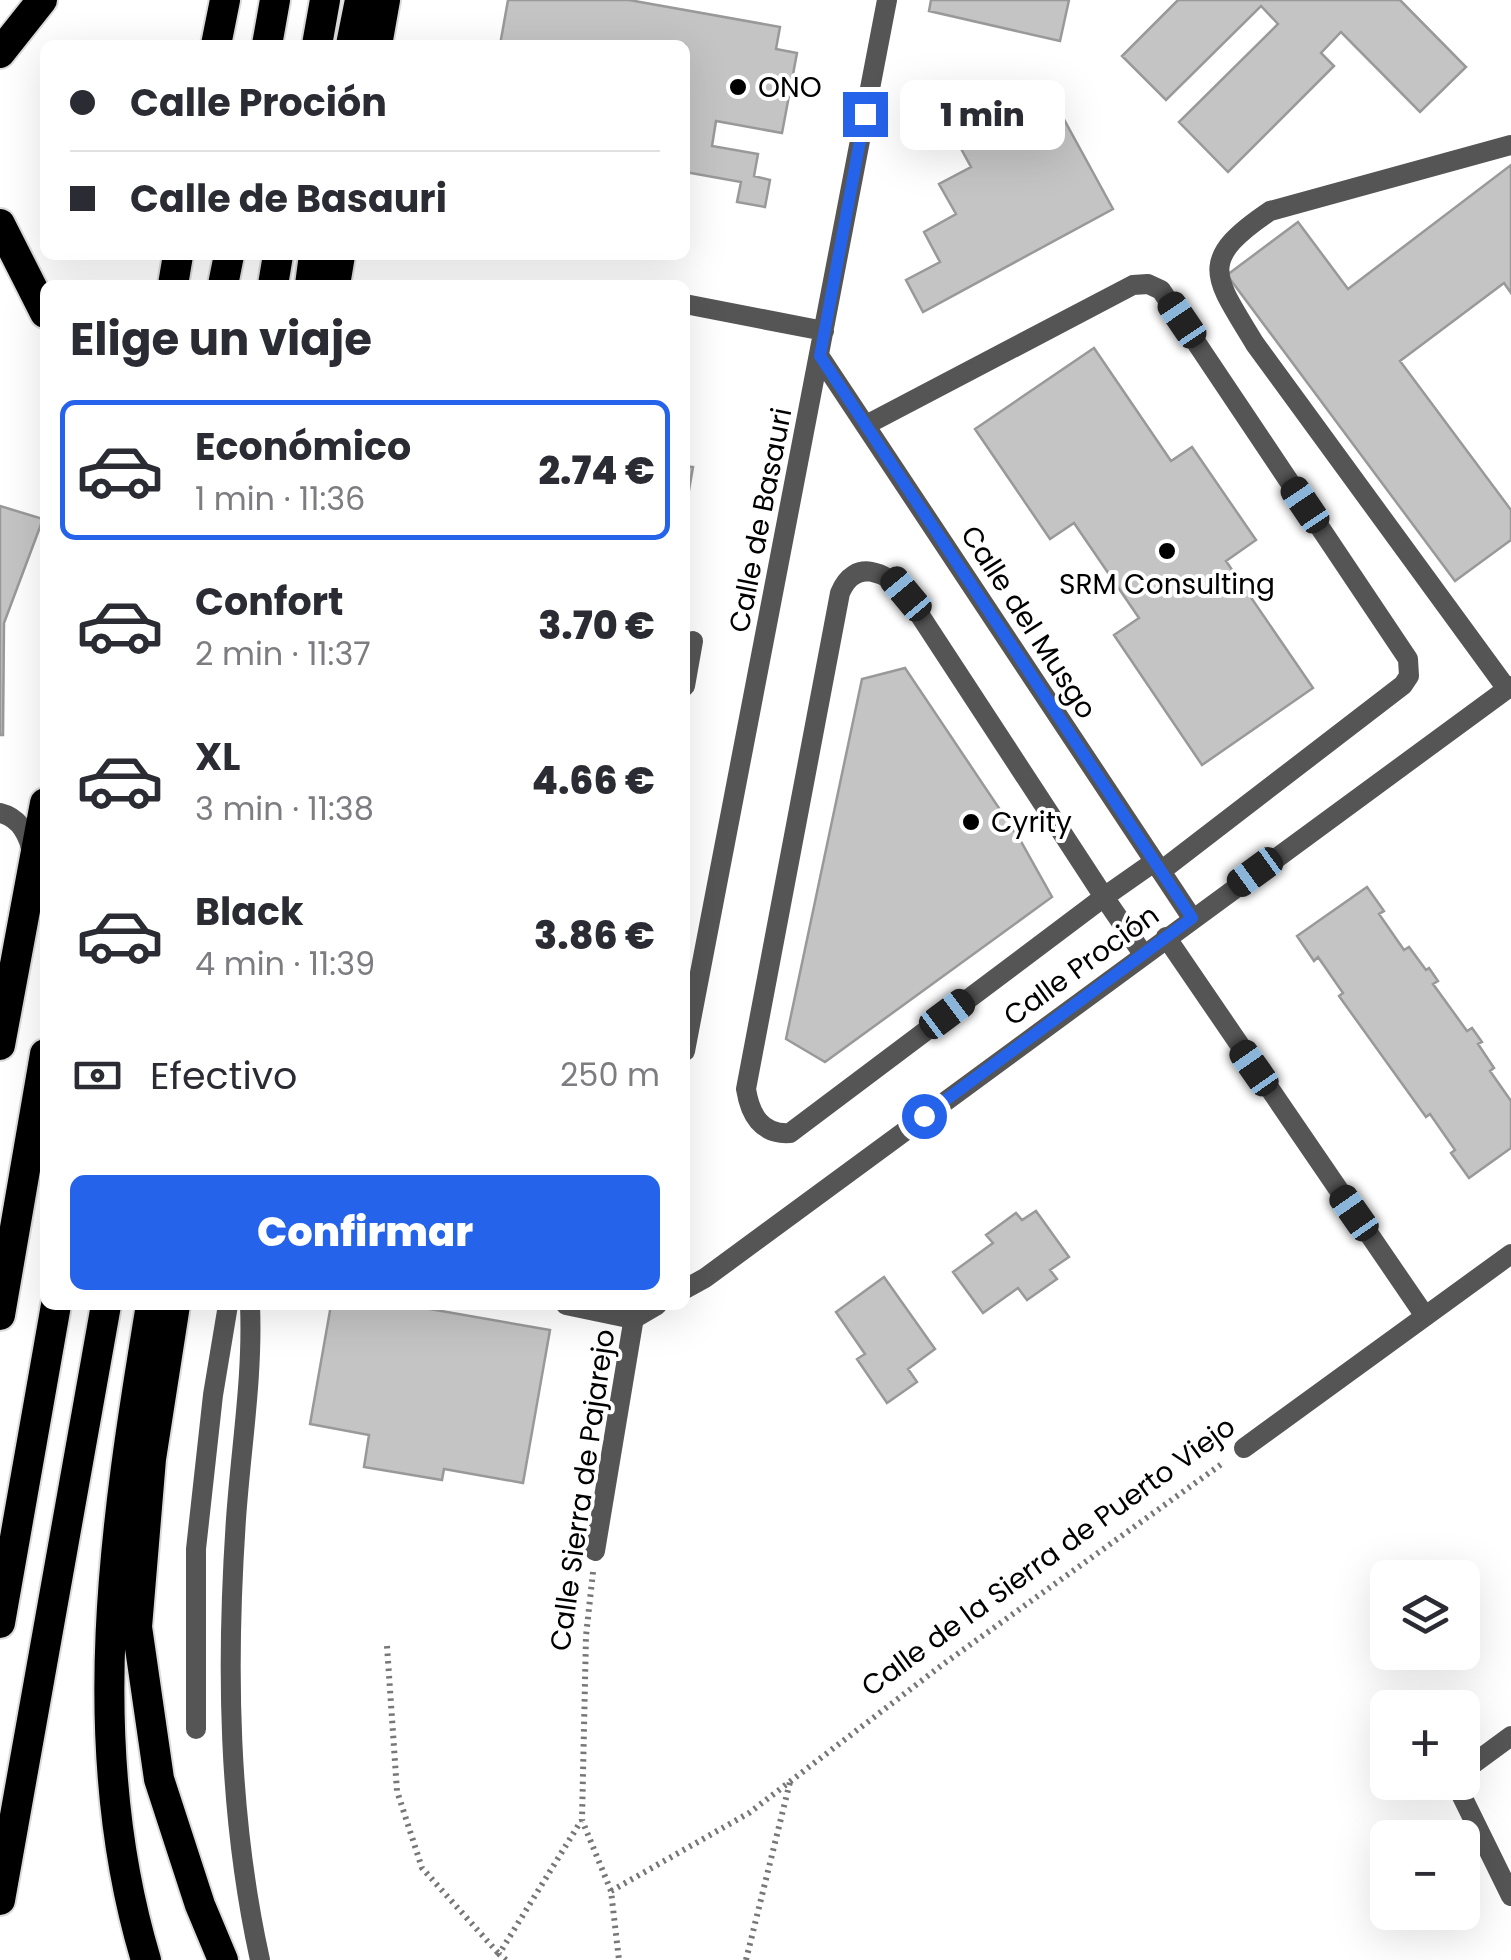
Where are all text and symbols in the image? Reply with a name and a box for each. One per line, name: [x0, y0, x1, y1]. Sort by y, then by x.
place label: ONO: [758, 68, 822, 107]
text: Calle Proción: [130, 76, 387, 129]
marker: ONO: [727, 76, 749, 98]
callout: 1 min: [900, 79, 1065, 149]
route end: [843, 92, 888, 137]
text: 1 min: [940, 92, 1025, 137]
text: Calle de Basauri: [130, 172, 447, 225]
car: [1153, 287, 1211, 353]
text: Elige un viaje: [70, 308, 372, 371]
street label: Calle de Basauri: [720, 405, 801, 636]
text: Económico: [195, 420, 411, 473]
icon: car: [75, 425, 165, 515]
text: 2.74 €: [538, 444, 655, 497]
car: [1276, 472, 1334, 538]
text: 1 min · 11:36: [195, 476, 365, 521]
street label: Calle del Musgo: [951, 518, 1106, 727]
marker: SRM Consulting: [1156, 540, 1178, 562]
car: [875, 561, 937, 627]
place label: SRM Consulting: [1059, 565, 1275, 604]
text: Confort: [195, 575, 343, 628]
icon: car: [75, 580, 165, 670]
text: 3.70 €: [538, 599, 655, 652]
text: 2 min · 11:37: [195, 631, 371, 676]
text: XL: [195, 730, 240, 783]
icon: car: [75, 735, 165, 825]
text: 4.66 €: [532, 754, 655, 807]
text: 3 min · 11:38: [195, 786, 374, 831]
place label: Cyrity: [991, 803, 1072, 842]
marker: Cyrity: [960, 811, 982, 833]
car: [1222, 842, 1288, 902]
text: Black: [195, 885, 304, 938]
icon: car: [75, 890, 165, 980]
street label: Calle Proción: [996, 896, 1167, 1035]
text: 3.86 €: [534, 909, 655, 962]
text: 4 min · 11:39: [195, 941, 375, 986]
car: [914, 984, 980, 1044]
car: [1225, 1035, 1283, 1101]
icon: cash: [70, 1048, 125, 1103]
text: Efectivo: [150, 1049, 297, 1102]
text: 250 m: [560, 1052, 660, 1097]
route start: [902, 1094, 947, 1139]
button: Confirmar: [70, 1175, 660, 1290]
car: [1325, 1180, 1383, 1246]
street label: Calle Sierra de Pajarejo: [541, 1327, 624, 1653]
street label: Calle de la Sierra de Puerto Viejo: [853, 1407, 1243, 1705]
map controls: [1370, 1560, 1480, 1930]
button: layers: [1370, 1560, 1480, 1670]
button: +: [1370, 1690, 1480, 1800]
button: −: [1370, 1820, 1480, 1930]

